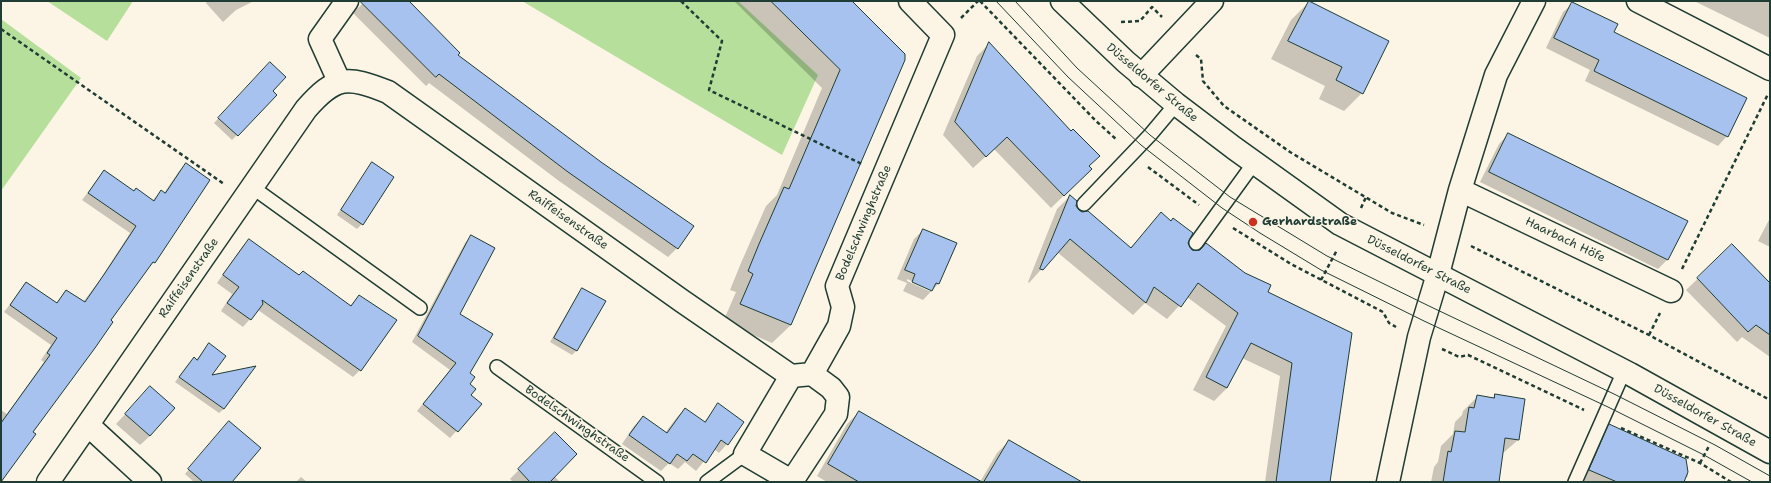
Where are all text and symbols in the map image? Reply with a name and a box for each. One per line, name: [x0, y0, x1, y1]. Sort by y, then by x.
street label: Düsseldorfer Straße: [1103, 40, 1201, 126]
street label: Bodelschwinghstraße: [833, 163, 895, 283]
street label: Raiffeisenstraße: [525, 187, 611, 253]
street label: Haarbach Höfe: [1523, 214, 1607, 266]
place label: Gerhardstraße: [1262, 215, 1357, 229]
marker: Gerhardstraße: [1247, 216, 1259, 228]
street label: Düsseldorfer Straße: [1364, 232, 1474, 298]
street label: Raiffeisenstraße: [156, 235, 222, 321]
street label: Bodelschwinghstraße: [522, 382, 632, 466]
street label: Düsseldorfer Straße: [1651, 382, 1759, 450]

